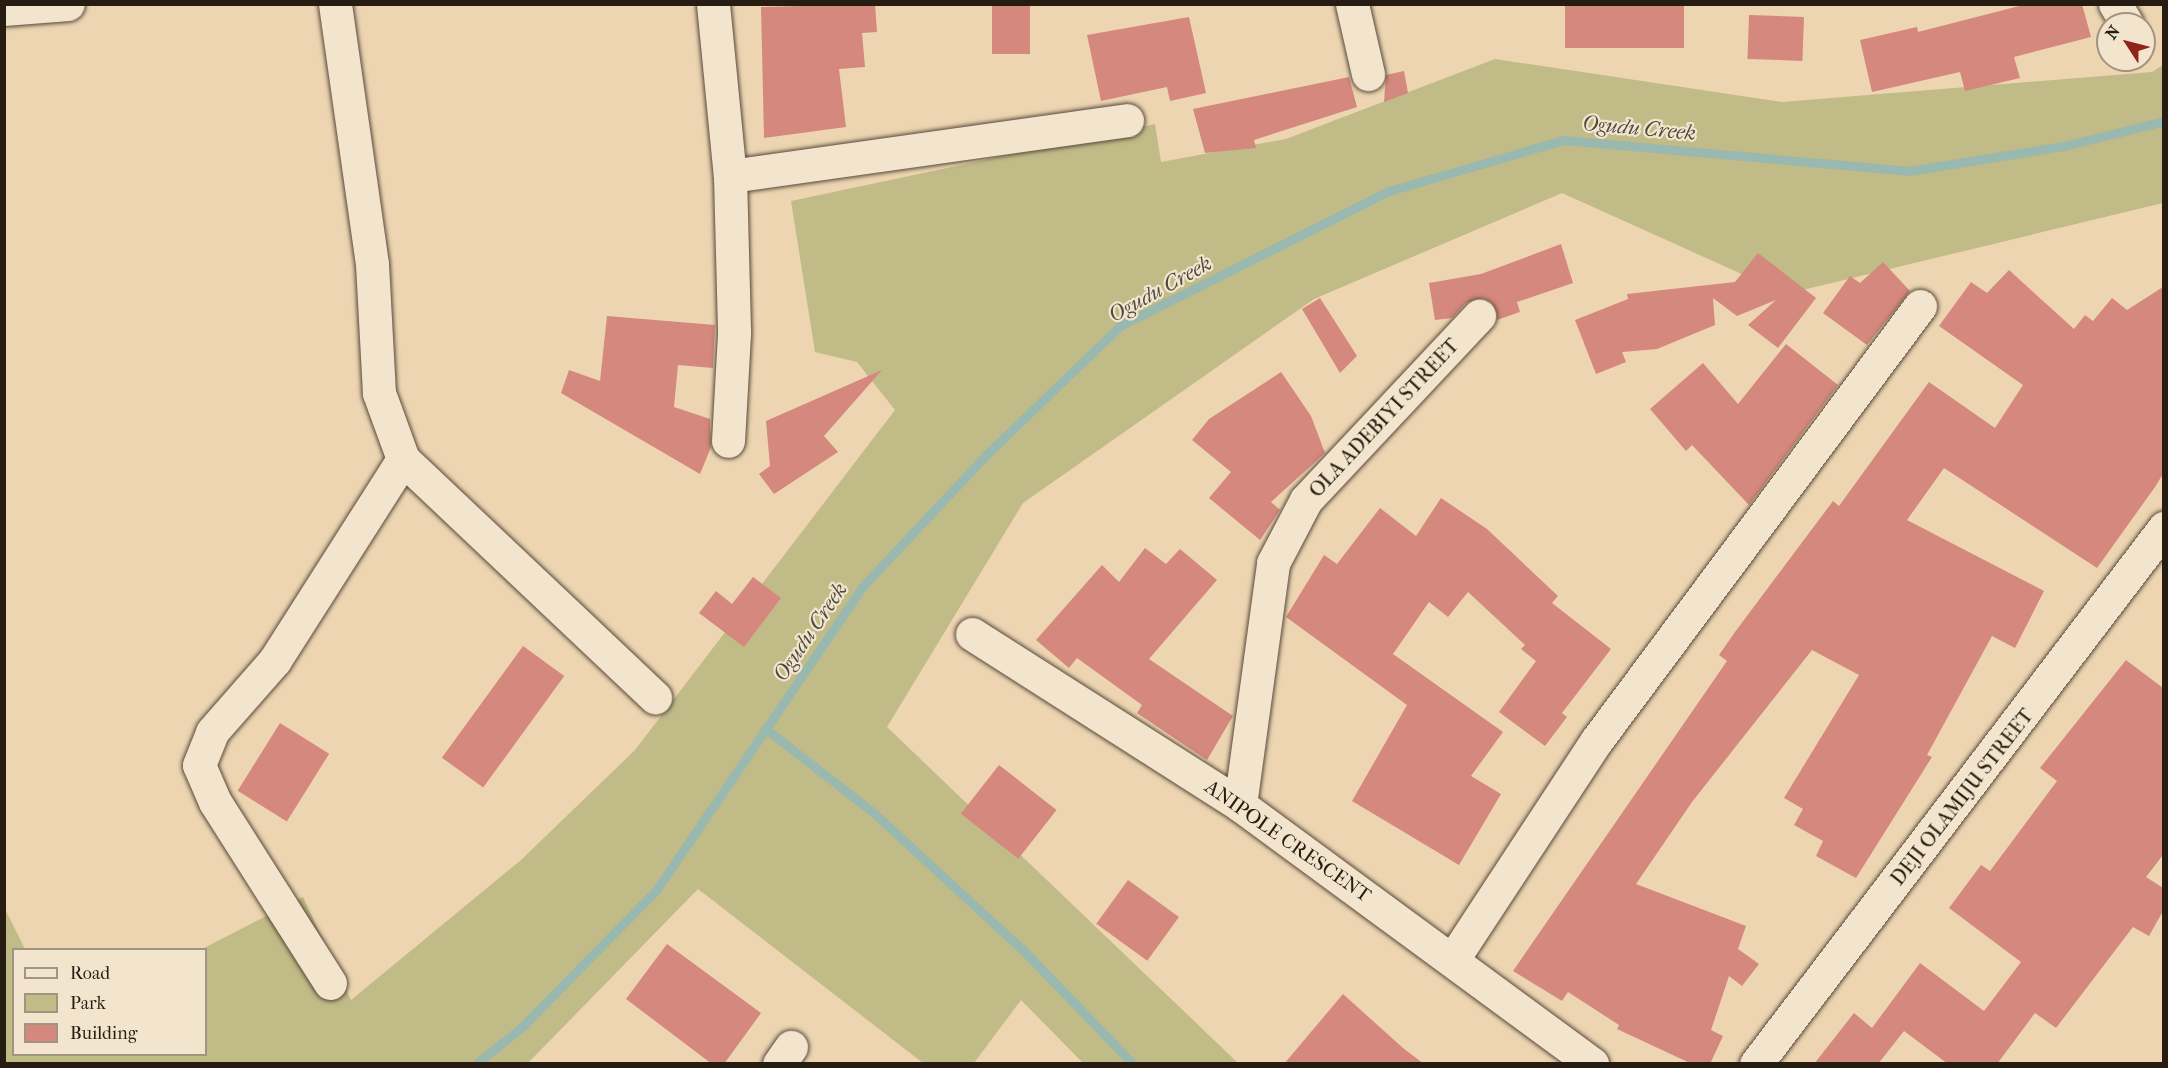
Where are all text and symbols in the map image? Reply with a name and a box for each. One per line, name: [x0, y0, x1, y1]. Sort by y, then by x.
north arrow: [2096, 12, 2156, 72]
text: N: [2101, 22, 2124, 43]
water label: Ogudu Creek: [1581, 110, 1697, 146]
water label: Ogudu Creek: [1104, 250, 1216, 328]
street label: OLA ADEBIYI STREET: [1304, 334, 1464, 502]
water label: Ogudu Creek: [768, 578, 852, 686]
street label: DEJI OLAMIJU STREET: [1886, 704, 2038, 890]
street label: ANIPOLE CRESCENT: [1200, 775, 1376, 907]
legend: [12, 948, 207, 1056]
text: Road: [70, 963, 110, 984]
text: Park: [70, 993, 106, 1014]
text: Building: [70, 1023, 137, 1044]

